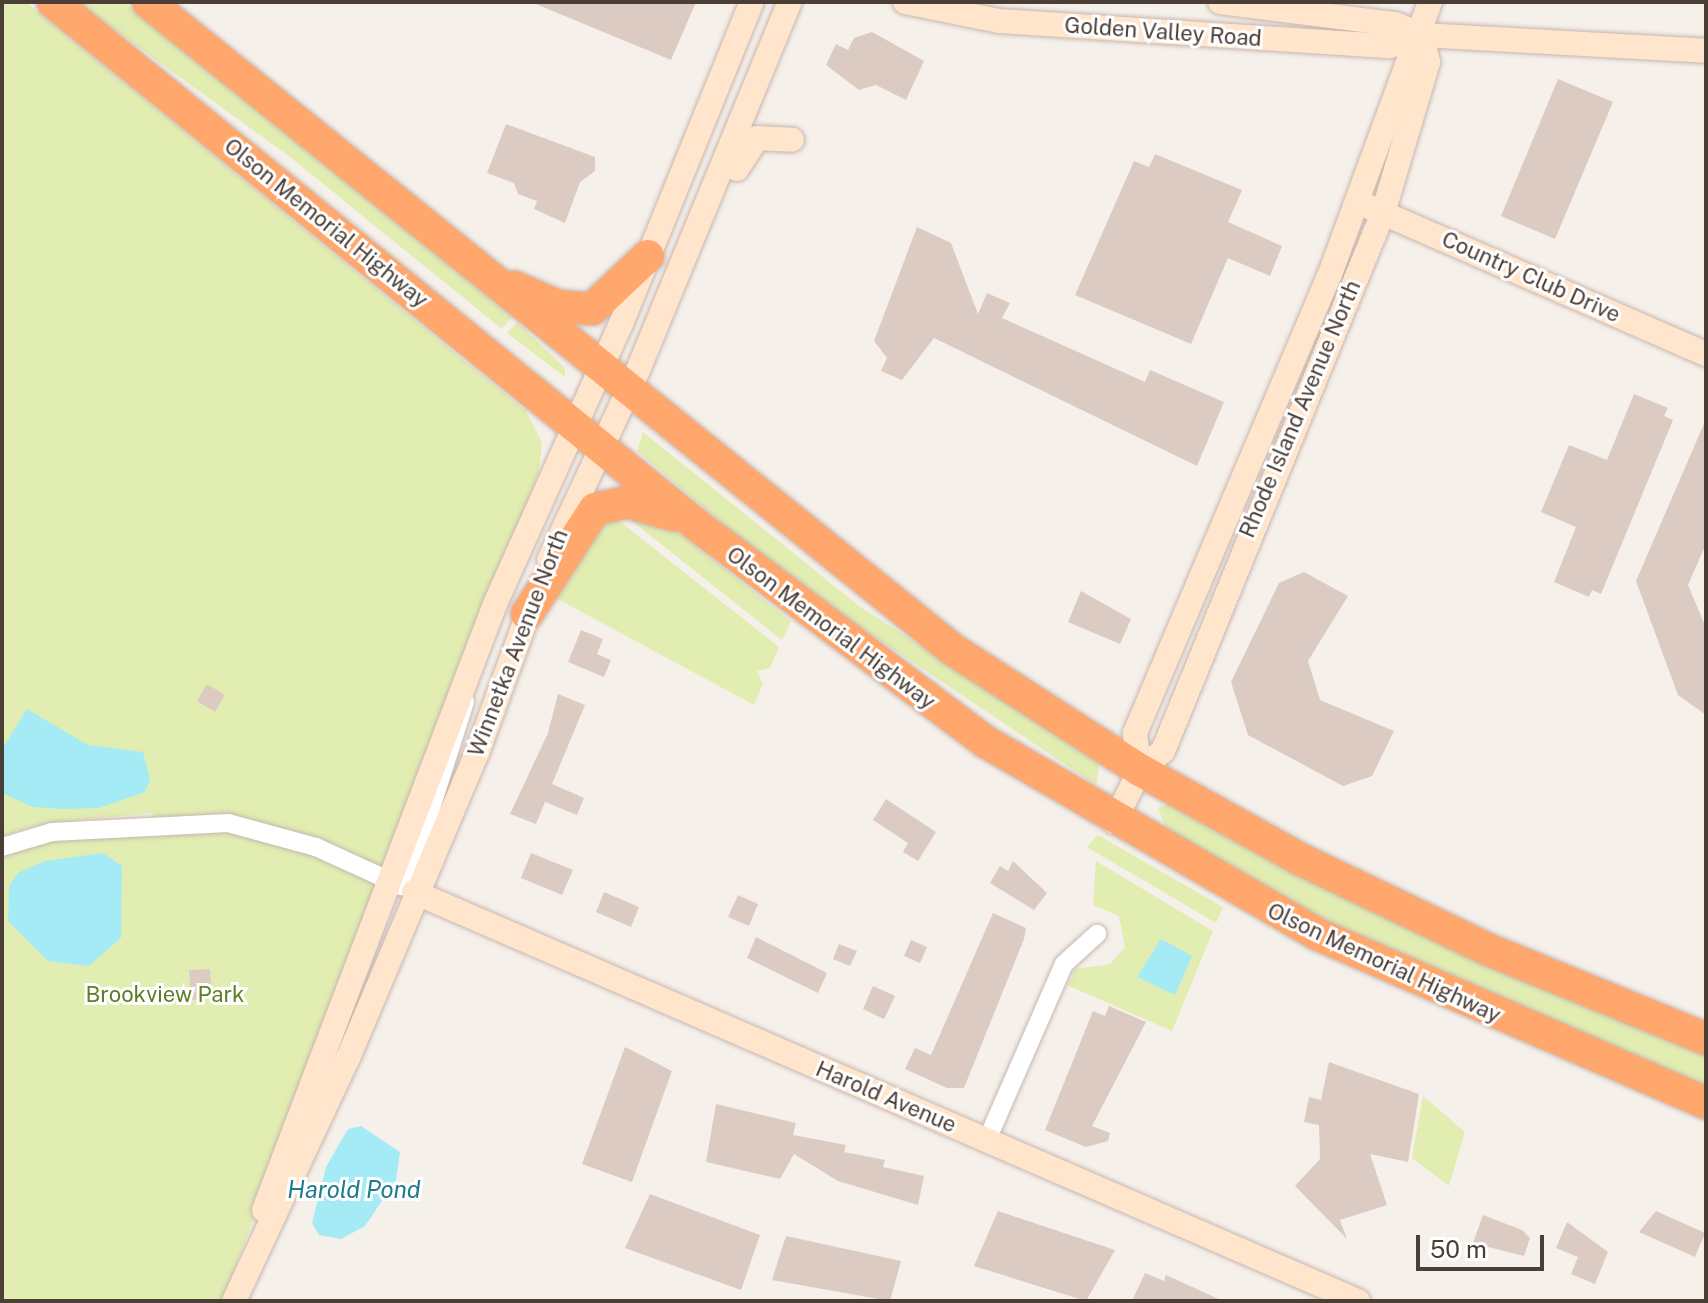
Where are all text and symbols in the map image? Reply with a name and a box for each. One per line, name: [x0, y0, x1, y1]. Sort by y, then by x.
street label: Golden Valley Road: [1063, 12, 1263, 52]
street label: Olson Memorial Highway: [219, 133, 433, 313]
street label: Country Club Drive: [1438, 226, 1624, 328]
street label: Rhode Island Avenue North: [1234, 276, 1366, 542]
street label: Winnetka Avenue North: [462, 526, 574, 760]
street label: Olson Memorial Highway: [722, 541, 940, 715]
street label: Olson Memorial Highway: [1263, 897, 1505, 1029]
park label: Brookview Park: [86, 982, 244, 1008]
street label: Harold Avenue: [812, 1056, 960, 1138]
water label: Harold Pond: [287, 1176, 421, 1204]
scale bar: [1420, 1219, 1548, 1269]
text: 50 m: [1430, 1235, 1487, 1263]

